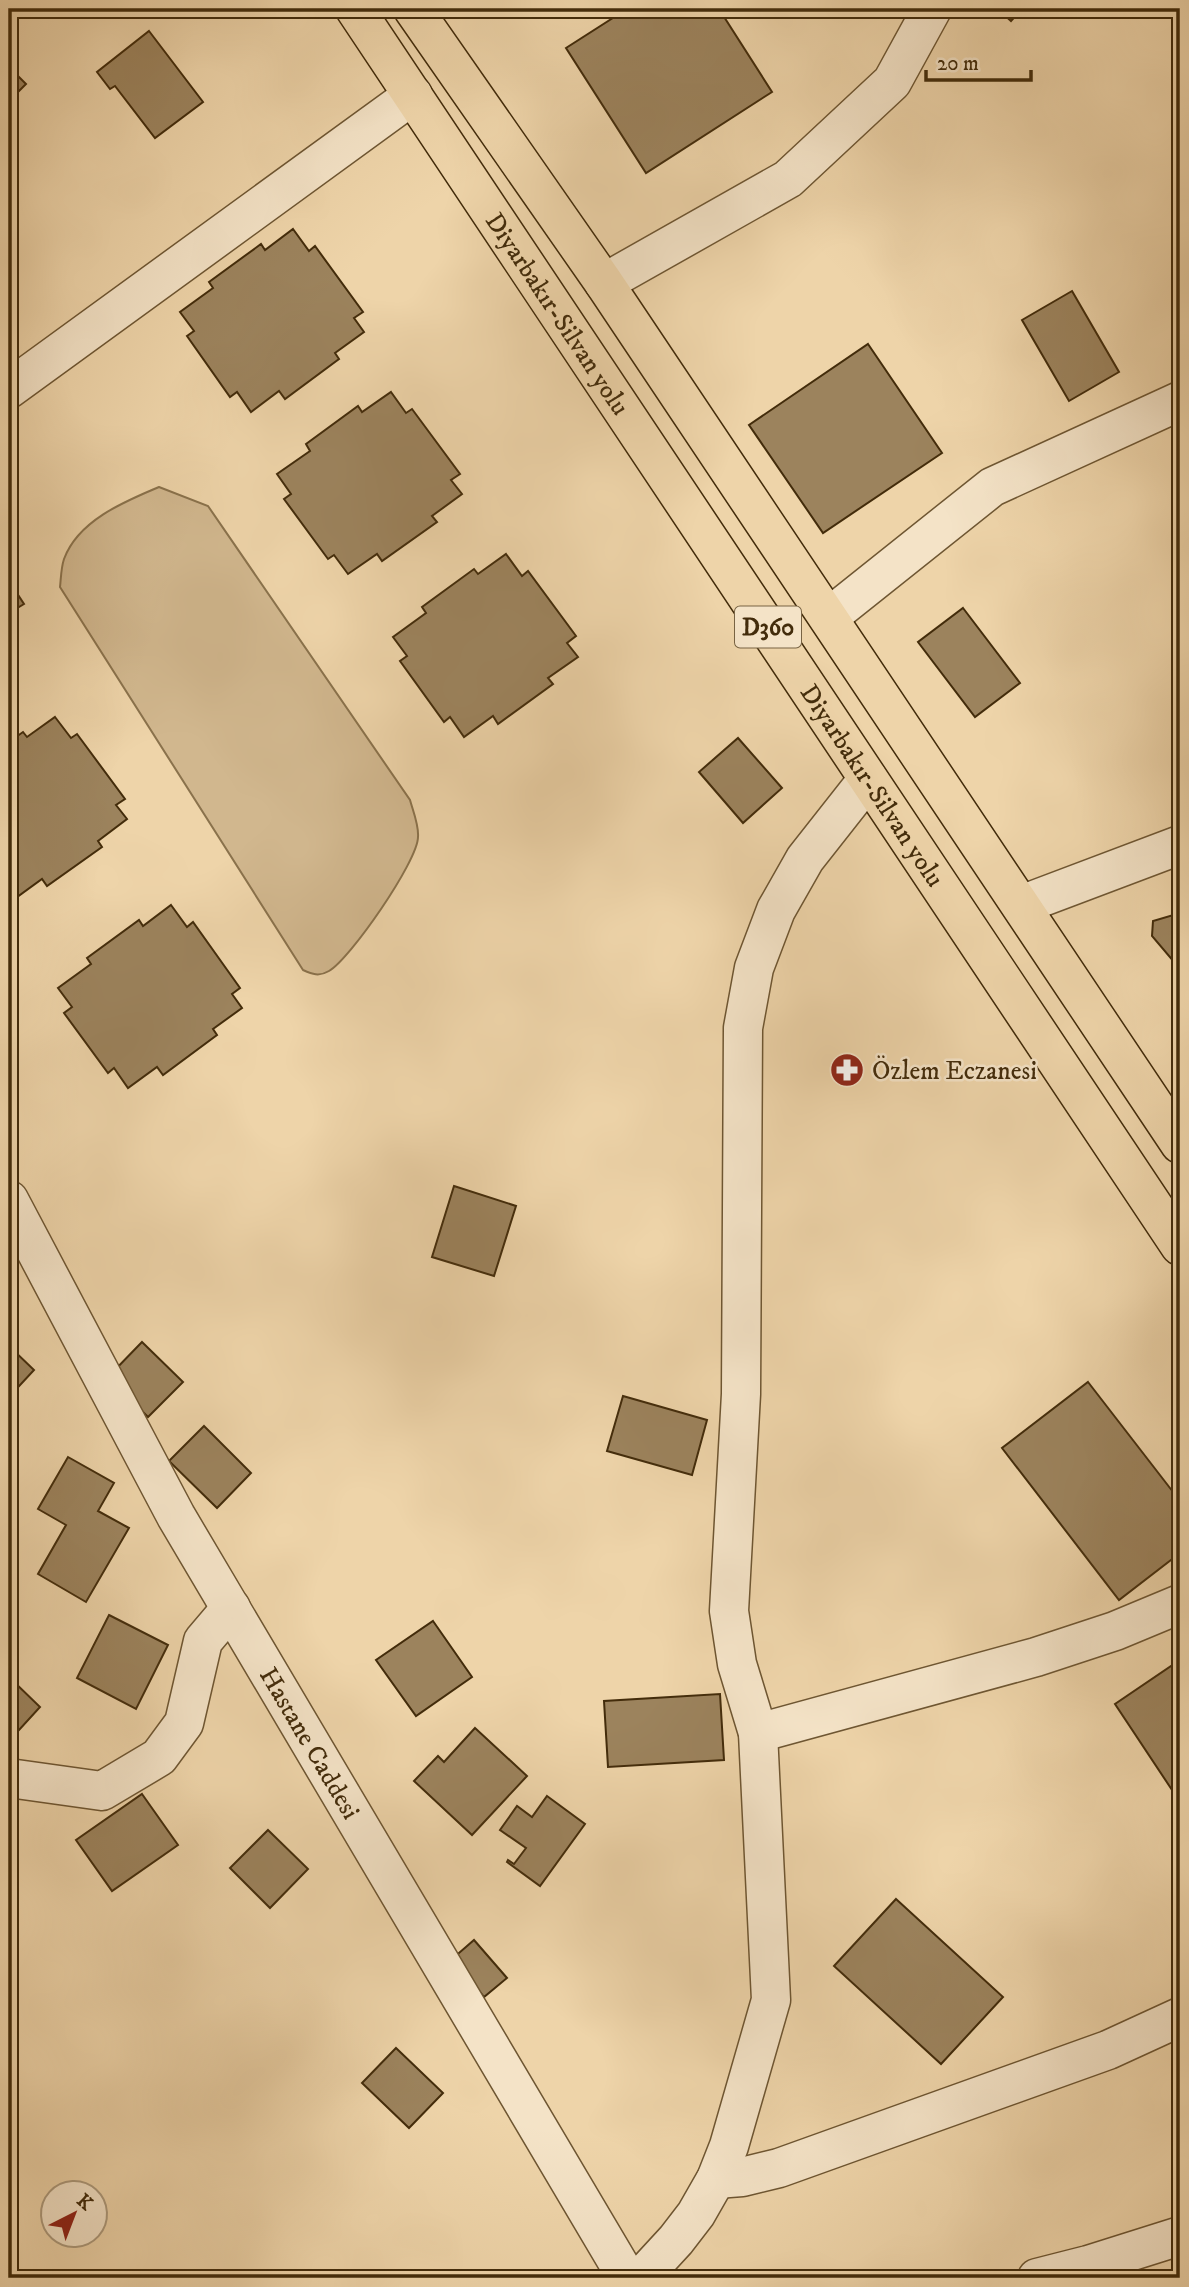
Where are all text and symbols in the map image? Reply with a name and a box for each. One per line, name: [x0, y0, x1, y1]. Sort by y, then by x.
scale bar: [926, 38, 1032, 82]
text: 20 m: [937, 51, 979, 77]
street label: Diyarbakır-Silvan yolu: [477, 207, 636, 422]
road number: D360: [735, 606, 801, 648]
street label: Diyarbakır-Silvan yolu: [792, 678, 951, 894]
pharmacy icon: Özlem Eczanesi: [828, 1051, 866, 1089]
place label: Özlem Eczanesi: [872, 1055, 1037, 1088]
street label: Hastane Caddesi: [251, 1661, 367, 1826]
north arrow: [38, 2178, 108, 2248]
text: K: [72, 2189, 98, 2216]

